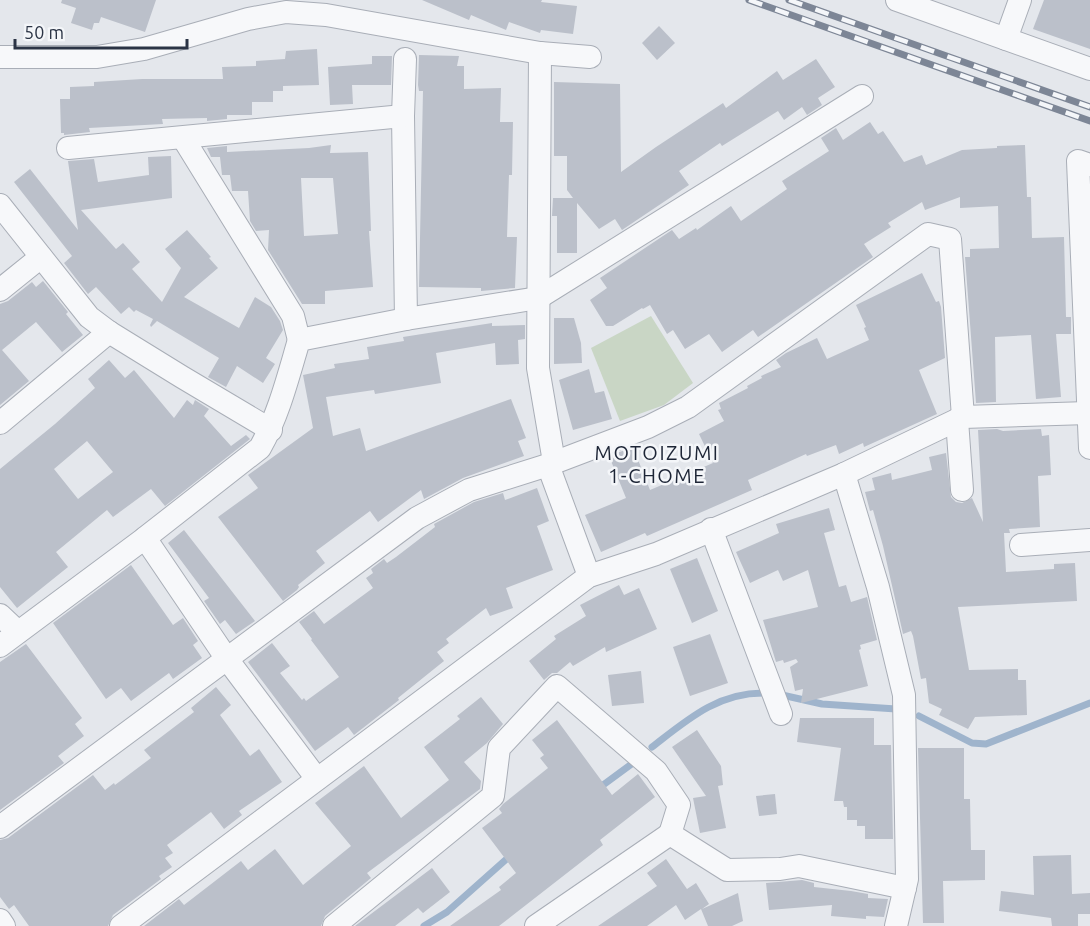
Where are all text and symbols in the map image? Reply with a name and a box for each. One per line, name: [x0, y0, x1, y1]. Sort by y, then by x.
scale bar: [15, 12, 188, 50]
text: 50 m: [24, 22, 64, 42]
district label: MOTOIZUMI 1-CHOME: [595, 441, 719, 487]

